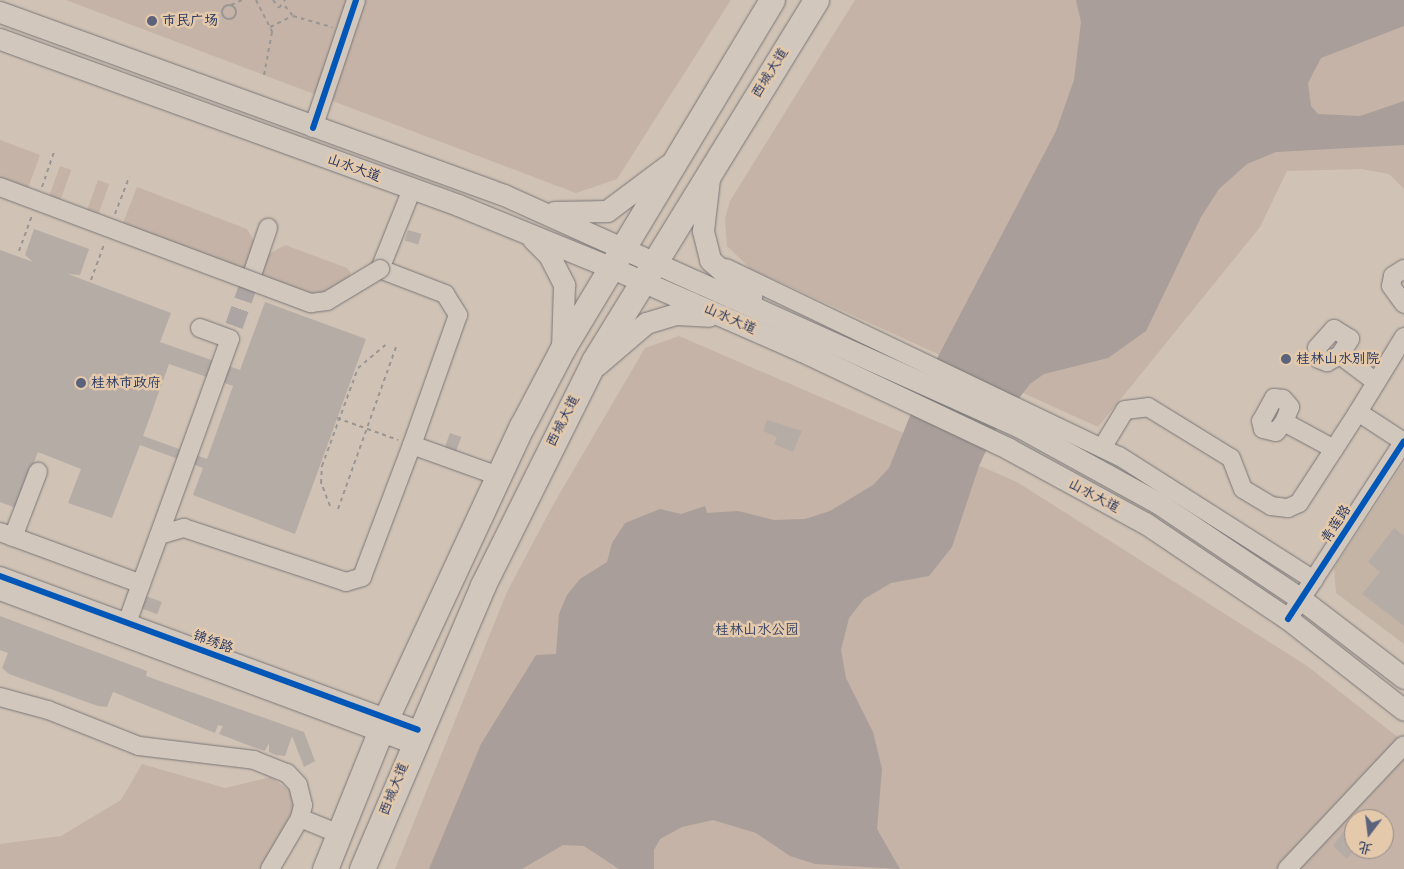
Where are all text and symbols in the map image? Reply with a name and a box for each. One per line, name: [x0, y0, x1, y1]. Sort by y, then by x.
place label: 市民广场: [162, 13, 218, 29]
marker: 市民广场: [146, 15, 158, 27]
street label: 西城大道: [748, 45, 792, 101]
street label: 山水大道: [325, 151, 383, 185]
street label: 山水大道: [701, 300, 759, 338]
place label: 桂林山水别院: [1296, 351, 1380, 367]
marker: 桂林山水别院: [1280, 353, 1292, 365]
place label: 桂林市政府: [91, 375, 161, 391]
marker: 桂林市政府: [75, 377, 87, 389]
street label: 西城大道: [543, 392, 583, 450]
street label: 山水大道: [1065, 475, 1123, 517]
street label: 青莲路: [1318, 502, 1354, 546]
park label: 桂林山水公园: [715, 622, 799, 638]
street label: 锦绣路: [190, 627, 236, 657]
street label: 西城大道: [376, 760, 412, 818]
north arrow: [1344, 809, 1394, 859]
text: 北: [1356, 838, 1374, 858]

